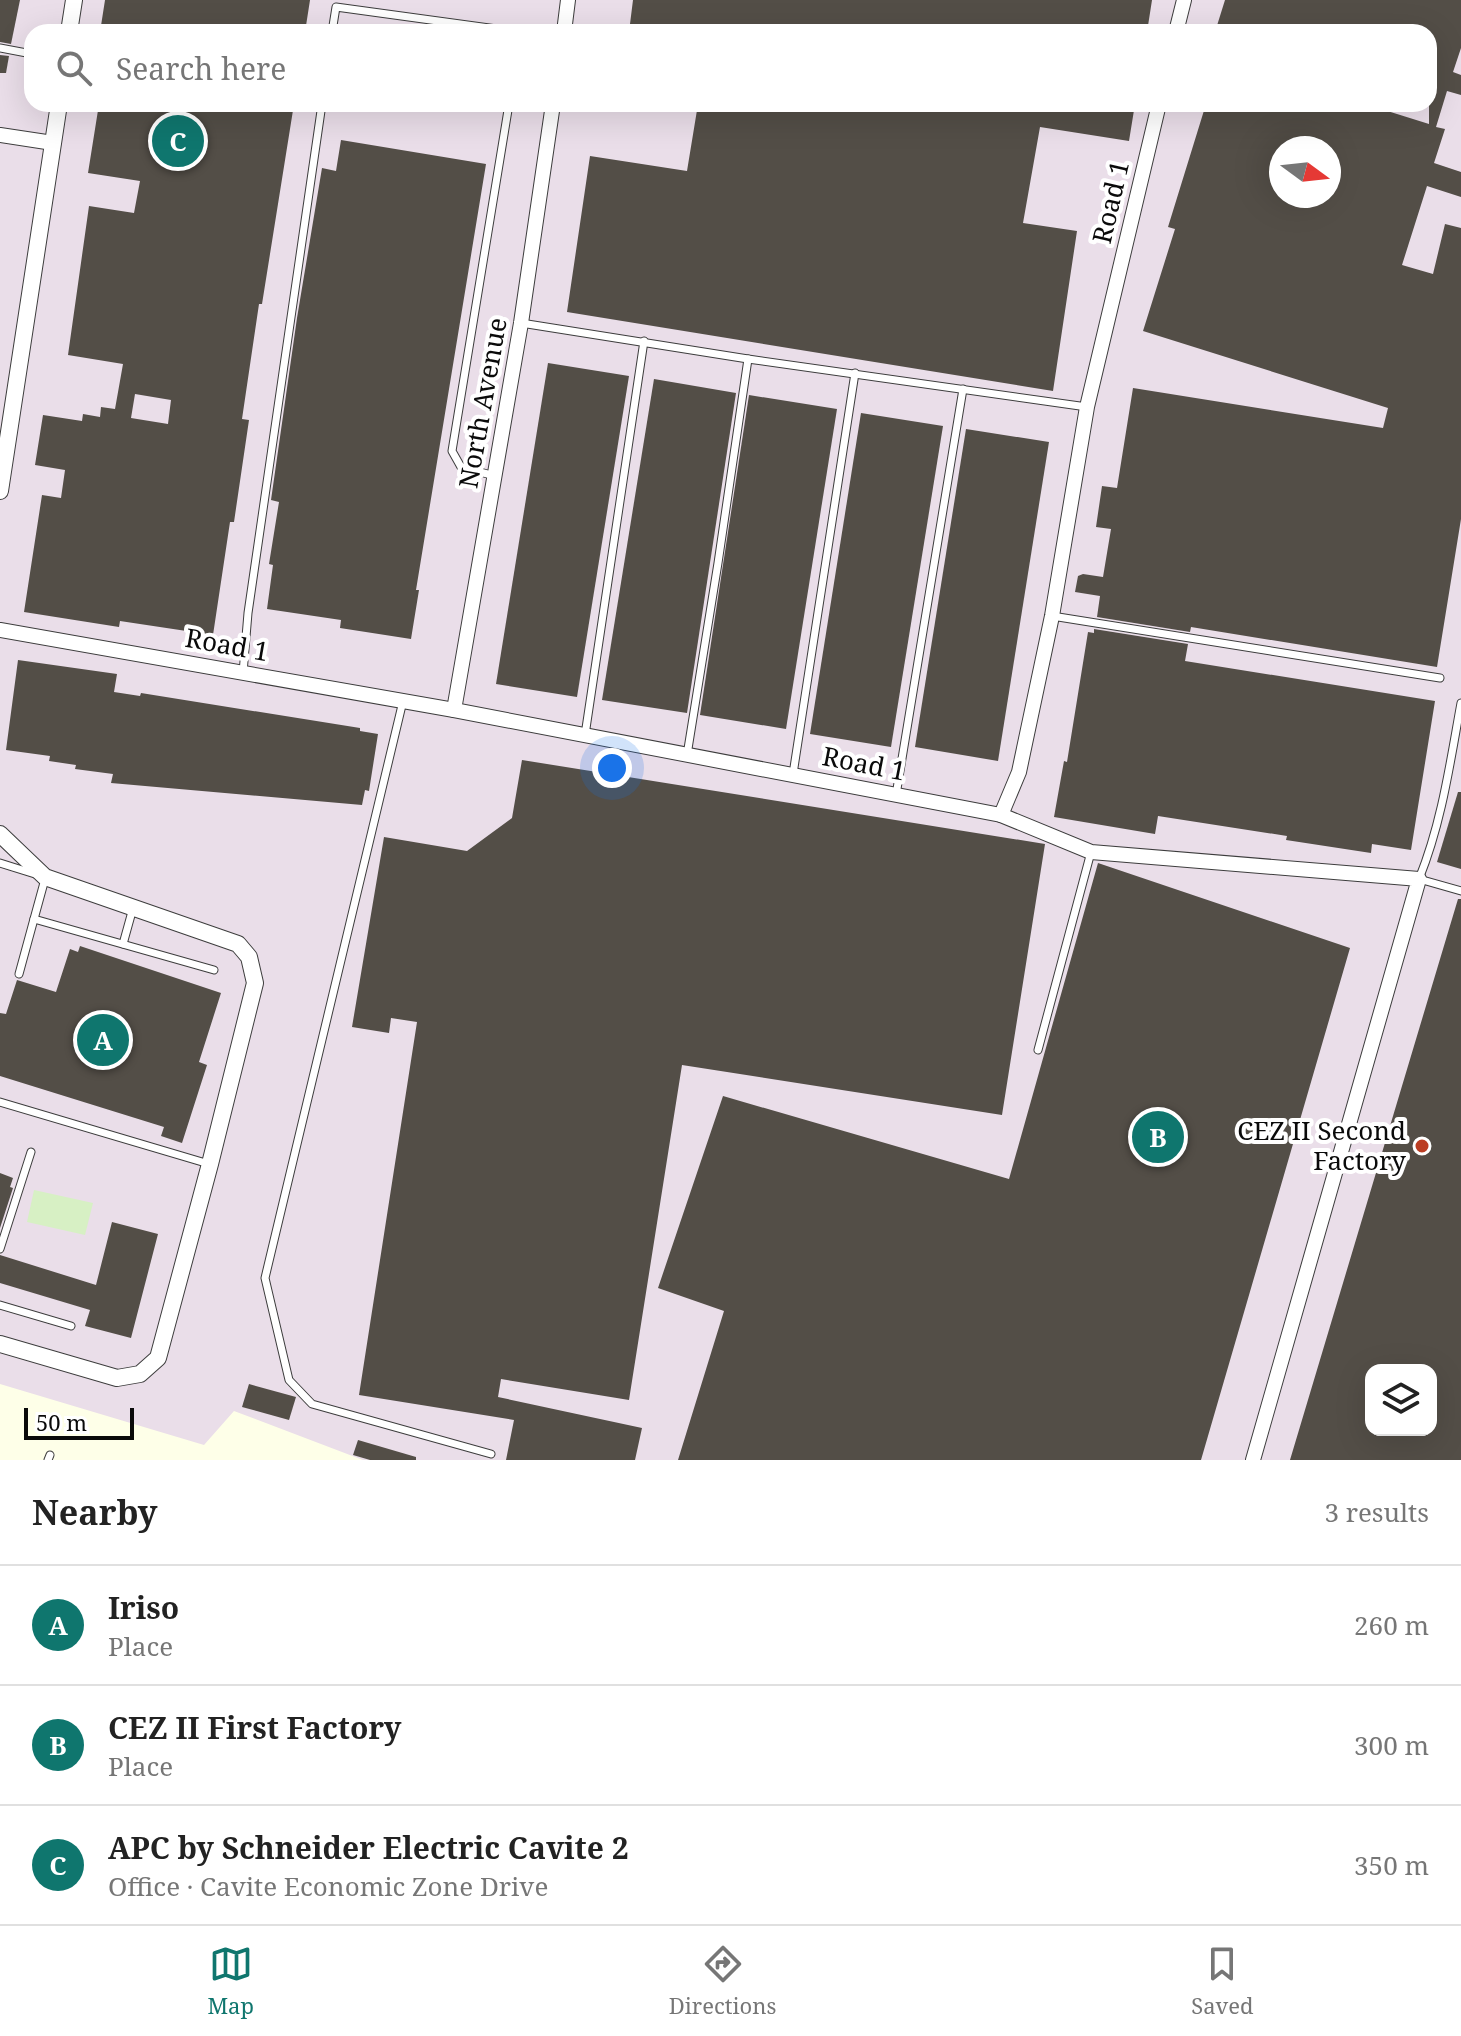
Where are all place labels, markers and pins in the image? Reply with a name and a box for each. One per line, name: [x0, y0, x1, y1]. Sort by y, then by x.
pin: C: [152, 111, 204, 171]
pin: A: [77, 1010, 129, 1070]
pin: B: [1132, 1107, 1184, 1167]
place label: CEZ II Second Factory: [1237, 1112, 1406, 1178]
marker: CEZ II Second Factory: [1413, 1137, 1431, 1155]

